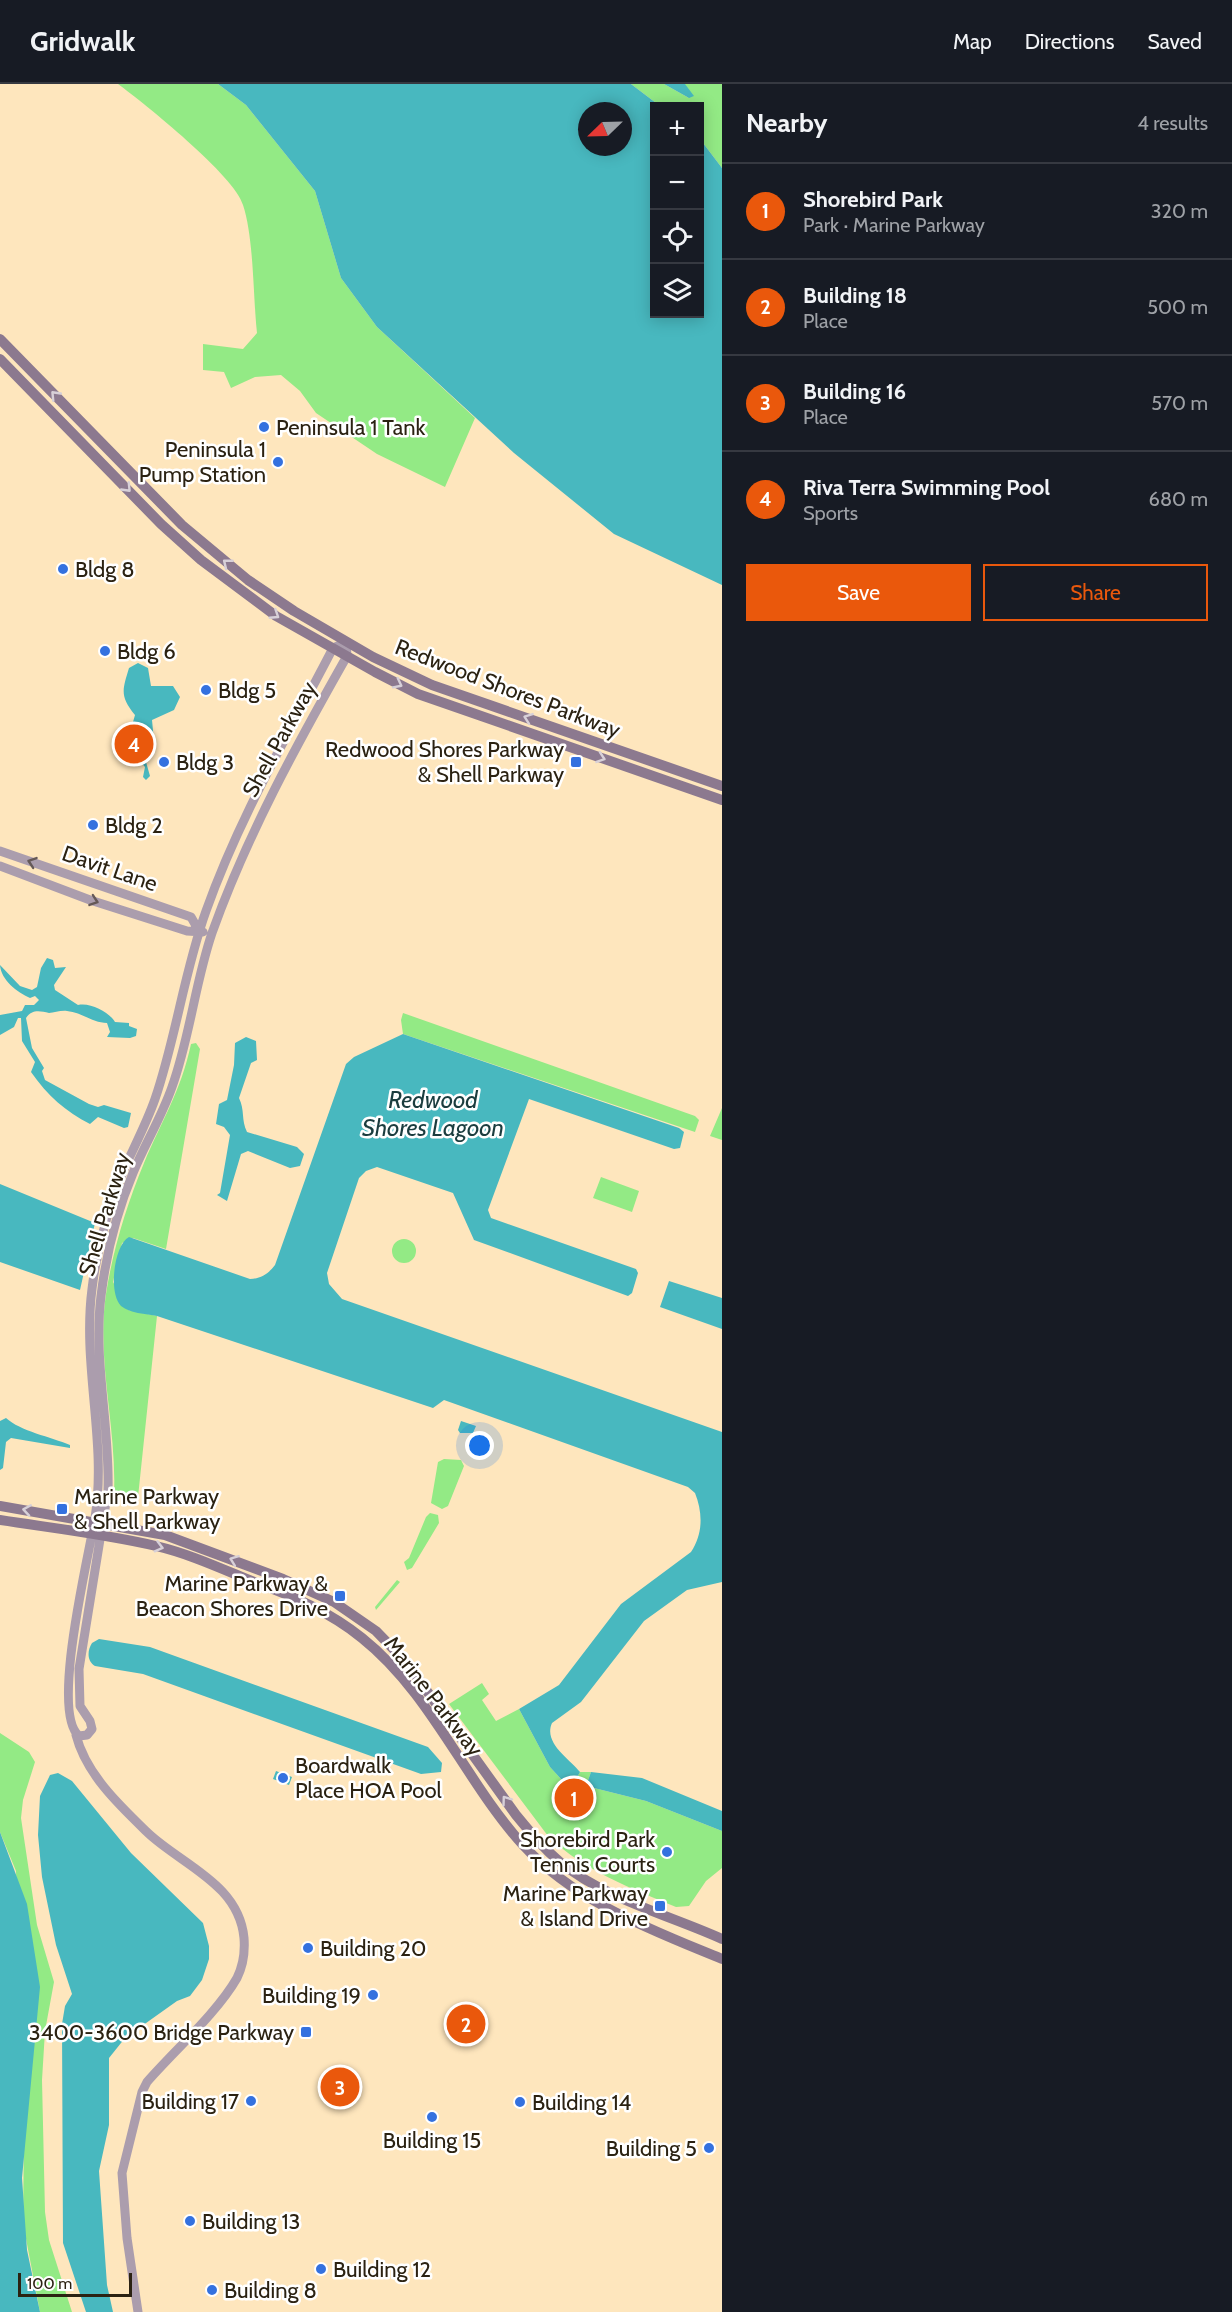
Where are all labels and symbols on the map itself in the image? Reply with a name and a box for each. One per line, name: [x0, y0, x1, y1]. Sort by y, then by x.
north arrow: [578, 102, 632, 156]
one-way arrow: [52, 392, 63, 403]
place label: Peninsula 1 Tank: [276, 414, 426, 441]
marker: Peninsula 1 Tank: [257, 420, 271, 434]
place label: Peninsula 1 Pump Station: [139, 436, 266, 488]
marker: Peninsula 1 Pump Station: [271, 455, 285, 469]
one-way arrow: [120, 482, 131, 492]
place label: Bldg 8: [75, 556, 135, 583]
one-way arrow: [223, 559, 234, 570]
marker: Bldg 8: [56, 562, 70, 576]
one-way arrow: [269, 607, 279, 619]
street label: Redwood Shores Parkway: [391, 633, 624, 744]
place label: Bldg 6: [117, 638, 176, 665]
marker: Bldg 6: [98, 644, 112, 658]
place label: Bldg 5: [218, 677, 276, 704]
street label: Shell Parkway: [237, 677, 322, 802]
one-way arrow: [392, 677, 403, 689]
marker: Bldg 5: [199, 683, 213, 697]
one-way arrow: [523, 712, 534, 725]
pin: 4: [114, 722, 154, 766]
place label: Redwood Shores Parkway & Shell Parkway: [325, 736, 564, 788]
place label: Bldg 3: [176, 749, 234, 776]
one-way arrow: [595, 751, 606, 763]
marker: Bldg 3: [157, 755, 171, 769]
marker: Redwood Shores Parkway & Shell Parkway: [569, 755, 583, 769]
place label: Bldg 2: [105, 812, 163, 839]
marker: Bldg 2: [86, 818, 100, 832]
street label: Davit Lane: [59, 840, 161, 897]
one-way arrow: [27, 857, 38, 869]
one-way arrow: [88, 893, 99, 906]
water label: Redwood Shores Lagoon: [362, 1085, 504, 1142]
street label: Shell Parkway: [73, 1149, 136, 1279]
your location: [465, 1431, 494, 1460]
place label: Marine Parkway & Shell Parkway: [74, 1483, 220, 1535]
marker: Marine Parkway & Shell Parkway: [55, 1502, 69, 1516]
one-way arrow: [22, 1505, 31, 1517]
one-way arrow: [154, 1540, 164, 1553]
one-way arrow: [229, 1555, 240, 1567]
place label: Marine Parkway & Beacon Shores Drive: [136, 1570, 329, 1622]
marker: Marine Parkway & Beacon Shores Drive: [333, 1589, 347, 1603]
street label: Marine Parkway: [378, 1631, 489, 1762]
place label: Boardwalk Place HOA Pool: [295, 1752, 443, 1804]
marker: Boardwalk Place HOA Pool: [276, 1771, 290, 1785]
pin: 1: [554, 1776, 594, 1820]
one-way arrow: [502, 1796, 513, 1807]
place label: Shorebird Park Tennis Courts: [520, 1826, 655, 1878]
marker: Shorebird Park Tennis Courts: [660, 1845, 674, 1859]
place label: Marine Parkway & Island Drive: [503, 1880, 648, 1932]
marker: Marine Parkway & Island Drive: [653, 1899, 667, 1913]
place label: Building 20: [320, 1935, 426, 1962]
marker: Building 20: [301, 1941, 315, 1955]
place label: Building 19: [262, 1982, 361, 2009]
marker: Building 19: [366, 1988, 380, 2002]
pin: 2: [446, 2002, 486, 2046]
place label: 3400-3600 Bridge Parkway: [29, 2019, 294, 2046]
marker: 3400-3600 Bridge Parkway: [299, 2025, 313, 2039]
pin: 3: [320, 2064, 360, 2110]
place label: Building 17: [141, 2088, 239, 2115]
place label: Building 14: [532, 2089, 632, 2116]
marker: Building 17: [244, 2094, 258, 2108]
marker: Building 14: [513, 2095, 527, 2109]
marker: Building 15: [425, 2110, 439, 2124]
place label: Building 15: [383, 2127, 481, 2154]
place label: Building 5: [606, 2135, 697, 2162]
marker: Building 5: [702, 2141, 716, 2155]
place label: Building 13: [202, 2208, 300, 2235]
marker: Building 13: [183, 2214, 197, 2228]
place label: Building 12: [333, 2256, 431, 2283]
marker: Building 12: [314, 2262, 328, 2276]
scale bar: [18, 2270, 132, 2298]
place label: Building 8: [224, 2277, 317, 2304]
marker: Building 8: [205, 2283, 219, 2297]

